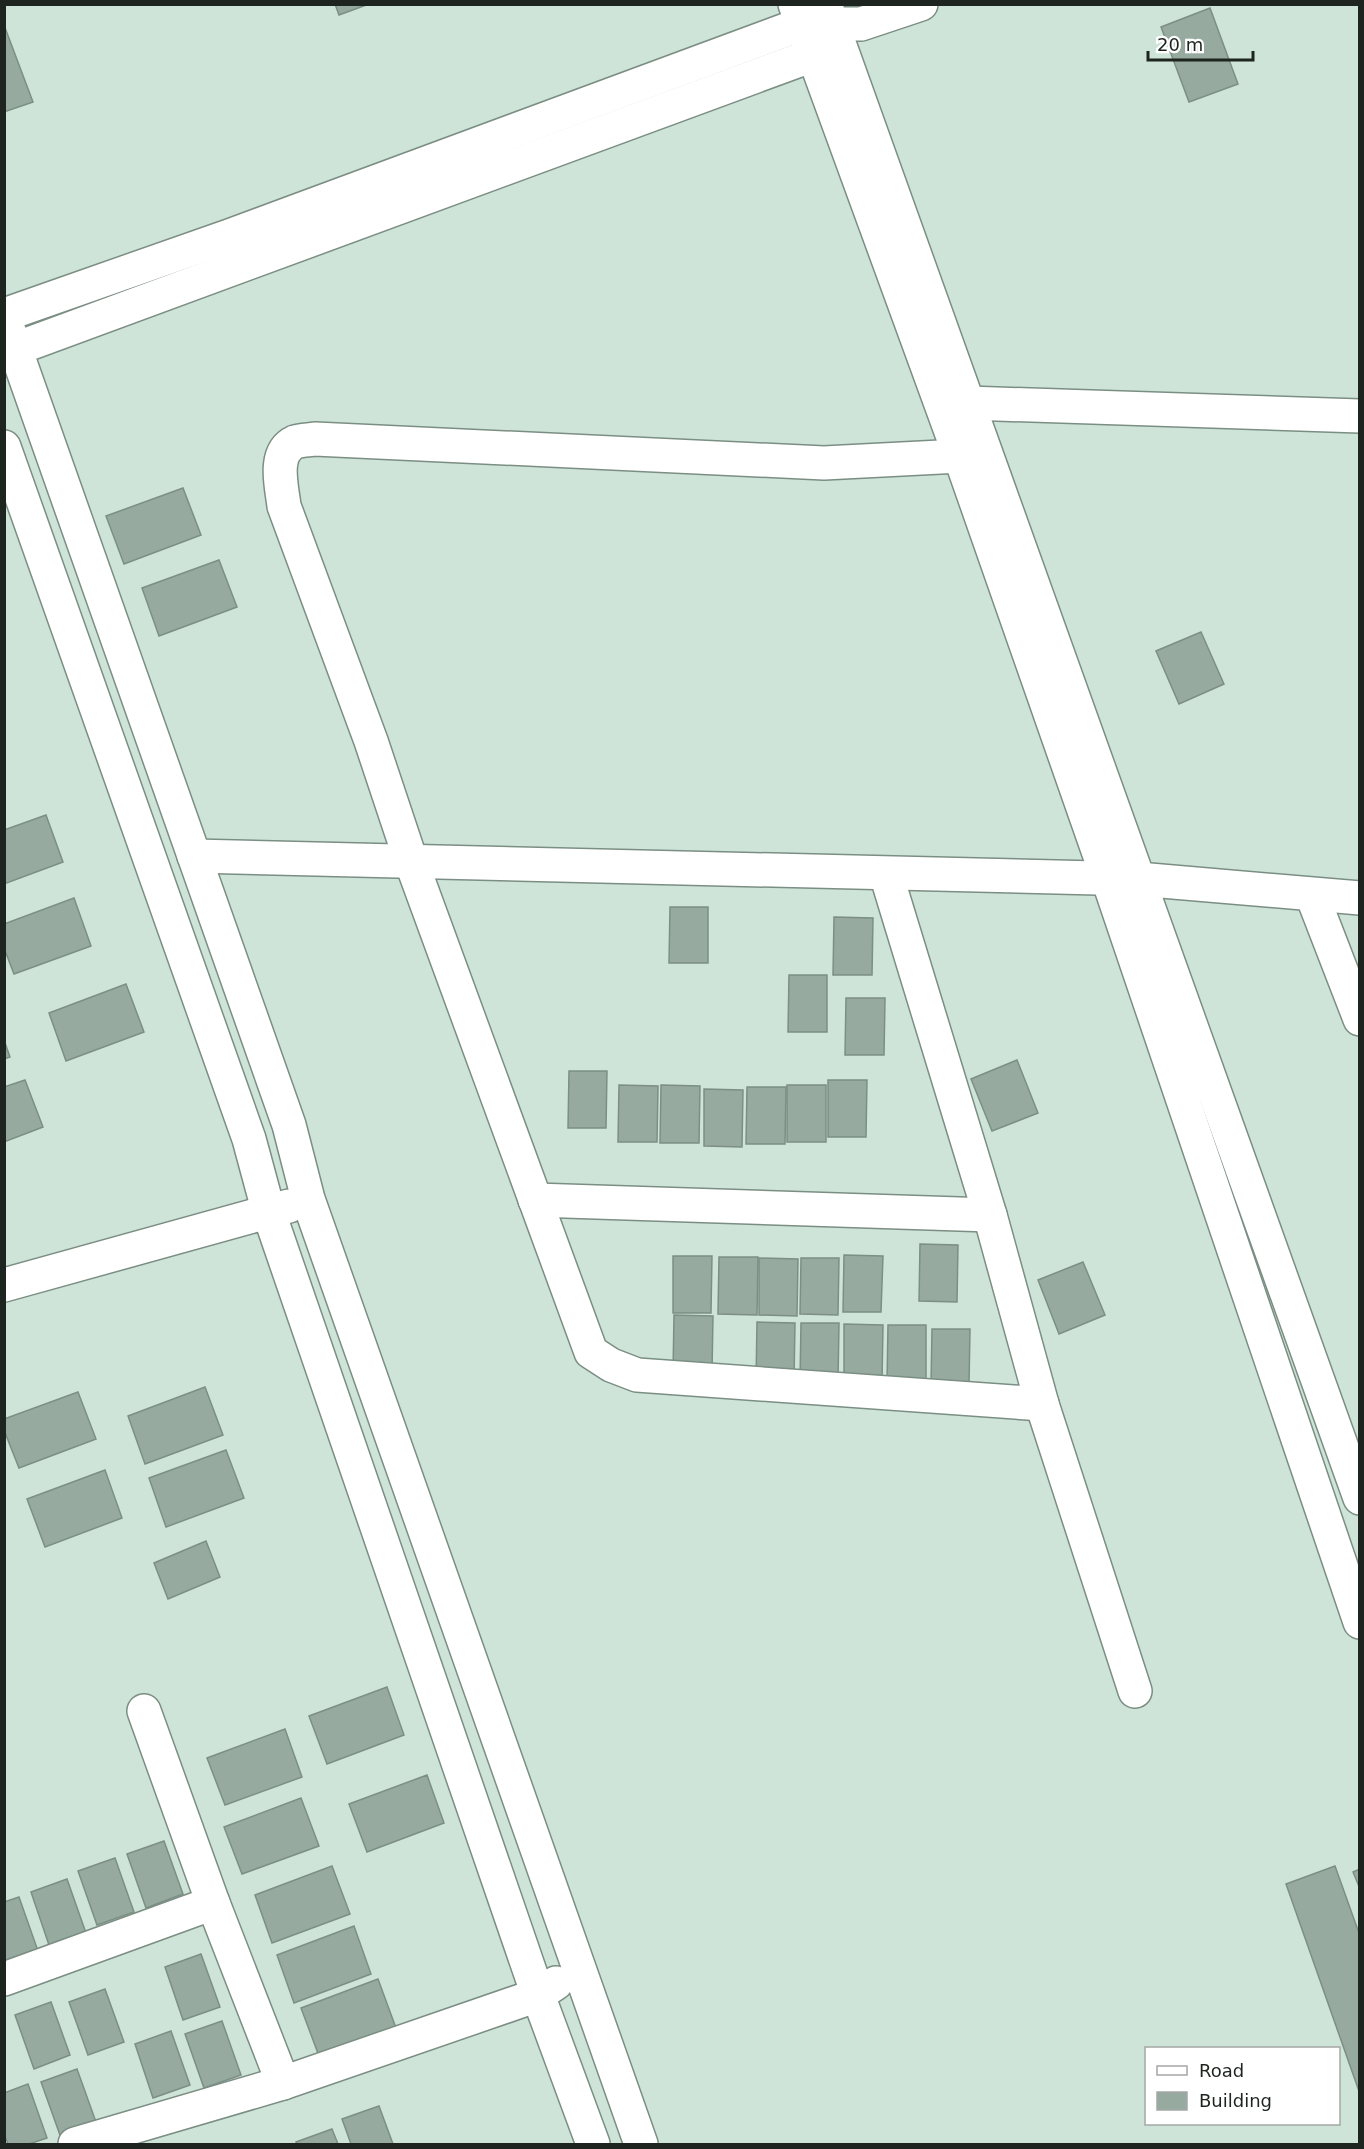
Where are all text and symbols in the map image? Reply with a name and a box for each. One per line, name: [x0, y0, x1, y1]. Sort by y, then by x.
scale bar: [1148, 24, 1253, 62]
text: 20 m: [1157, 34, 1203, 55]
legend: [1145, 2047, 1340, 2125]
text: Road: [1199, 2060, 1244, 2081]
text: Building: [1199, 2090, 1272, 2111]

